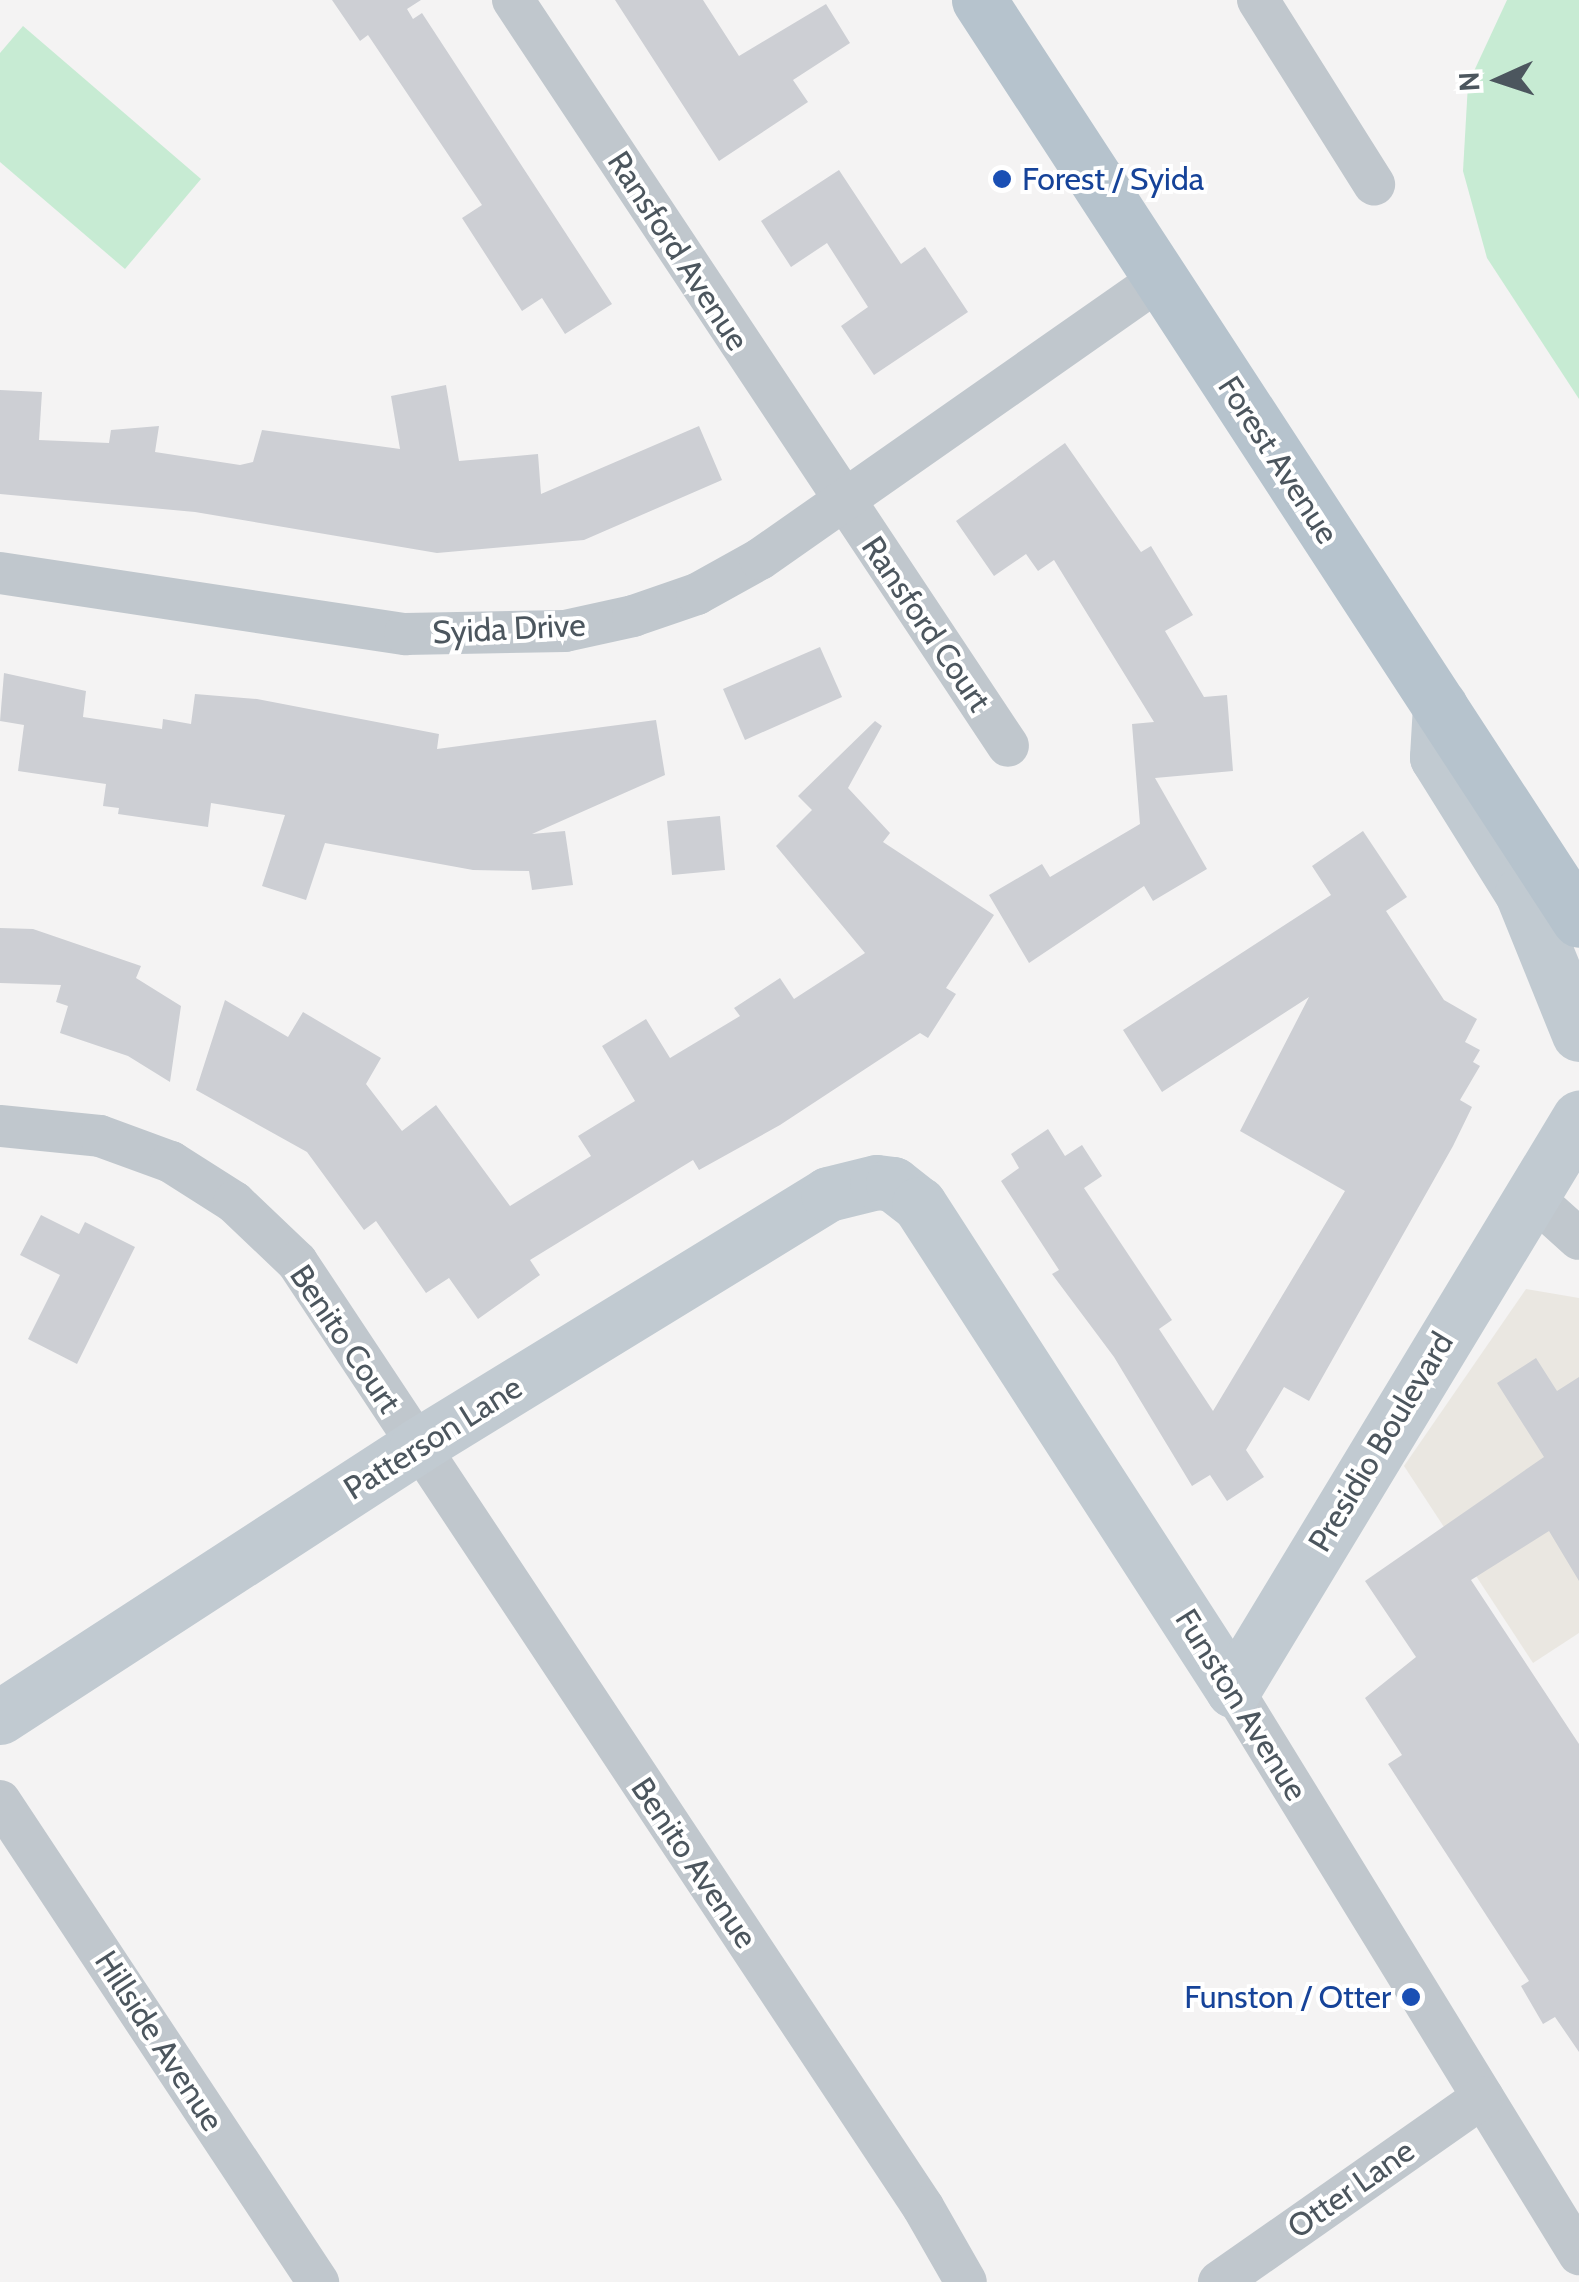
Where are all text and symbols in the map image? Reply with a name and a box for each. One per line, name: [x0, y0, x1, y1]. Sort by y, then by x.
north arrow: [1449, 30, 1549, 130]
text: N: [1452, 71, 1487, 92]
street label: Ransford Avenue: [599, 144, 757, 358]
place label: Forest / Syida: [1022, 160, 1204, 198]
marker: Forest / Syida: [991, 168, 1013, 190]
street label: Forest Avenue: [1210, 369, 1346, 551]
street label: Ransford Court: [853, 529, 999, 719]
street label: Syida Drive: [431, 606, 587, 652]
street label: Benito Court: [282, 1258, 408, 1420]
street label: Presidio Boulevard: [1300, 1325, 1462, 1559]
street label: Patterson Lane: [337, 1368, 529, 1508]
street label: Funston Avenue: [1167, 1602, 1315, 1808]
street label: Benito Avenue: [623, 1771, 765, 1955]
street label: Hillside Avenue: [87, 1944, 231, 2138]
place label: Funston / Otter: [1184, 1978, 1391, 2016]
marker: Funston / Otter: [1400, 1986, 1422, 2008]
street label: Otter Lane: [1280, 2132, 1422, 2246]

